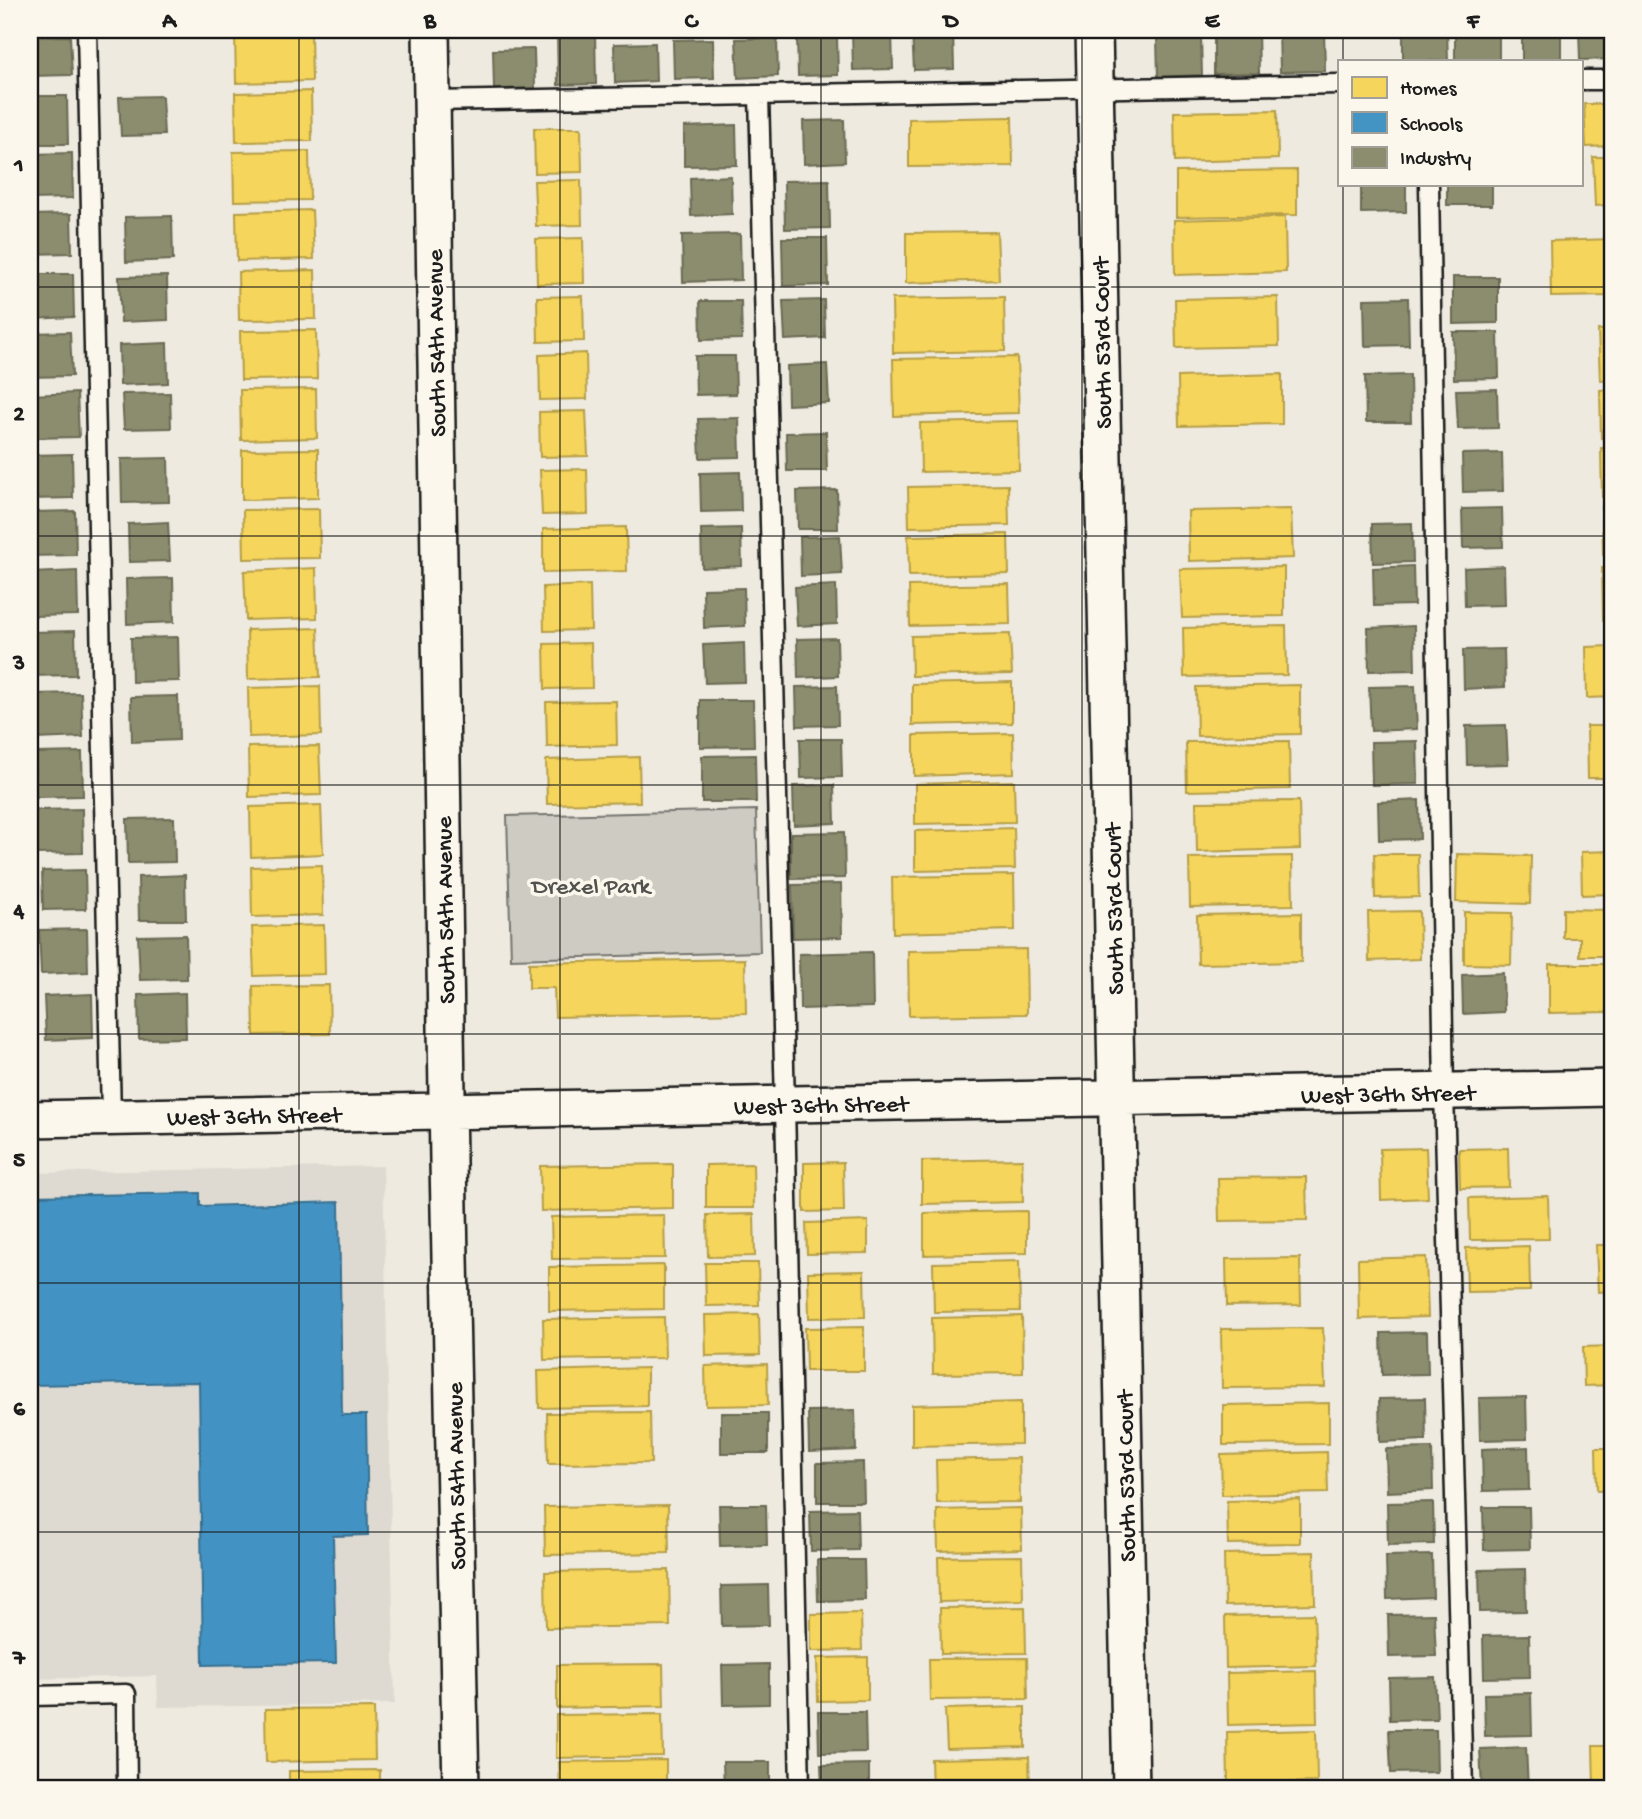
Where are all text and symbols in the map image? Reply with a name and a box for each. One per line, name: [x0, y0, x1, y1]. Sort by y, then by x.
text: A: [161, 9, 177, 36]
text: B: [423, 9, 437, 36]
text: C: [685, 9, 700, 36]
text: D: [942, 9, 960, 36]
text: E: [1205, 9, 1221, 36]
text: F: [1466, 9, 1481, 36]
legend: [1338, 60, 1582, 186]
text: Homes: [1400, 78, 1458, 103]
text: Schools: [1400, 114, 1464, 139]
text: Industry: [1400, 148, 1471, 173]
text: 1: [13, 153, 24, 180]
street label: South 54th Avenue: [422, 248, 455, 437]
street label: South 53rd Court: [1088, 255, 1120, 429]
text: 2: [13, 402, 25, 429]
text: 3: [12, 651, 25, 678]
street label: South 54th Avenue: [431, 815, 464, 1004]
street label: South 53rd Court: [1100, 821, 1132, 995]
park label: Drexel Park: [530, 874, 652, 903]
text: 4: [13, 899, 25, 926]
street label: West 36th Street: [1301, 1080, 1478, 1113]
street label: West 36th Street: [734, 1091, 911, 1124]
street label: West 36th Street: [167, 1102, 344, 1135]
text: 5: [13, 1148, 25, 1175]
street label: South 54th Avenue: [442, 1381, 475, 1570]
street label: South 53rd Court: [1112, 1388, 1144, 1562]
text: 6: [13, 1397, 26, 1424]
text: 7: [12, 1646, 26, 1673]

